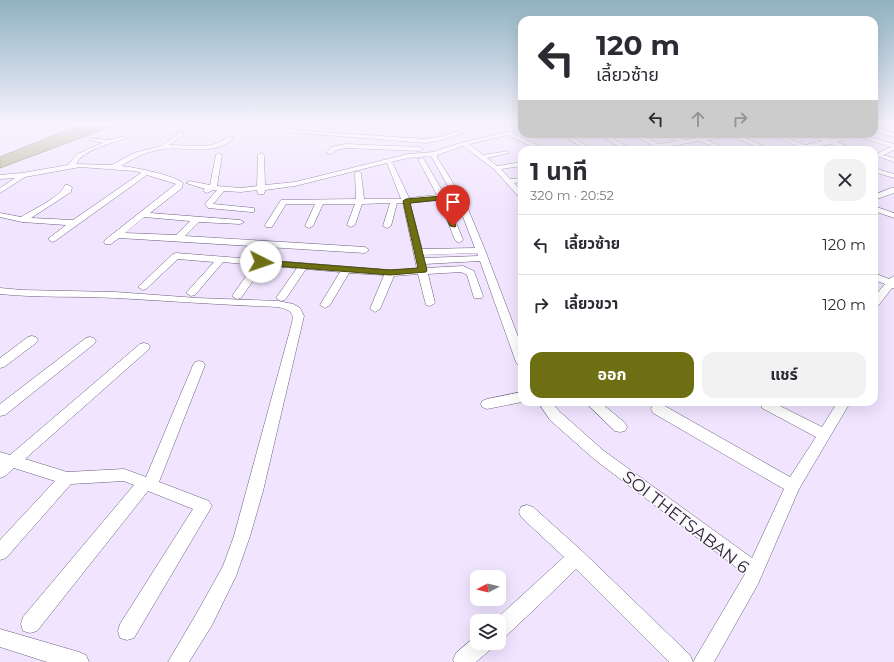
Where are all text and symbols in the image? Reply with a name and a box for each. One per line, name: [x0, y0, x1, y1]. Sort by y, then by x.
text: 120 m: [596, 28, 680, 62]
icon: left: [530, 32, 582, 84]
text: เลี้ยวซ้าย: [596, 64, 659, 86]
icon: left: [645, 108, 667, 130]
icon: ahead: [687, 108, 709, 130]
icon: right: [729, 108, 751, 130]
text: 1 นาที: [530, 157, 588, 186]
button: close: [824, 159, 866, 201]
pin: [436, 185, 470, 226]
text: 320 m · 20:52: [530, 187, 614, 203]
icon: arrive: [442, 191, 464, 213]
icon: left: [530, 234, 552, 256]
text: เลี้ยวซ้าย: [564, 234, 620, 253]
text: 120 m: [822, 235, 866, 254]
position arrow: [240, 241, 282, 283]
icon: right: [530, 294, 552, 316]
text: เลี้ยวขวา: [564, 294, 618, 313]
text: 120 m: [822, 295, 866, 314]
button: ออก: [530, 352, 694, 398]
button: แชร์: [702, 352, 866, 398]
street label: SOI THETSABAN 6: [619, 466, 753, 578]
north arrow: [470, 570, 506, 606]
map controls: [470, 570, 506, 650]
button: layers: [470, 614, 506, 650]

